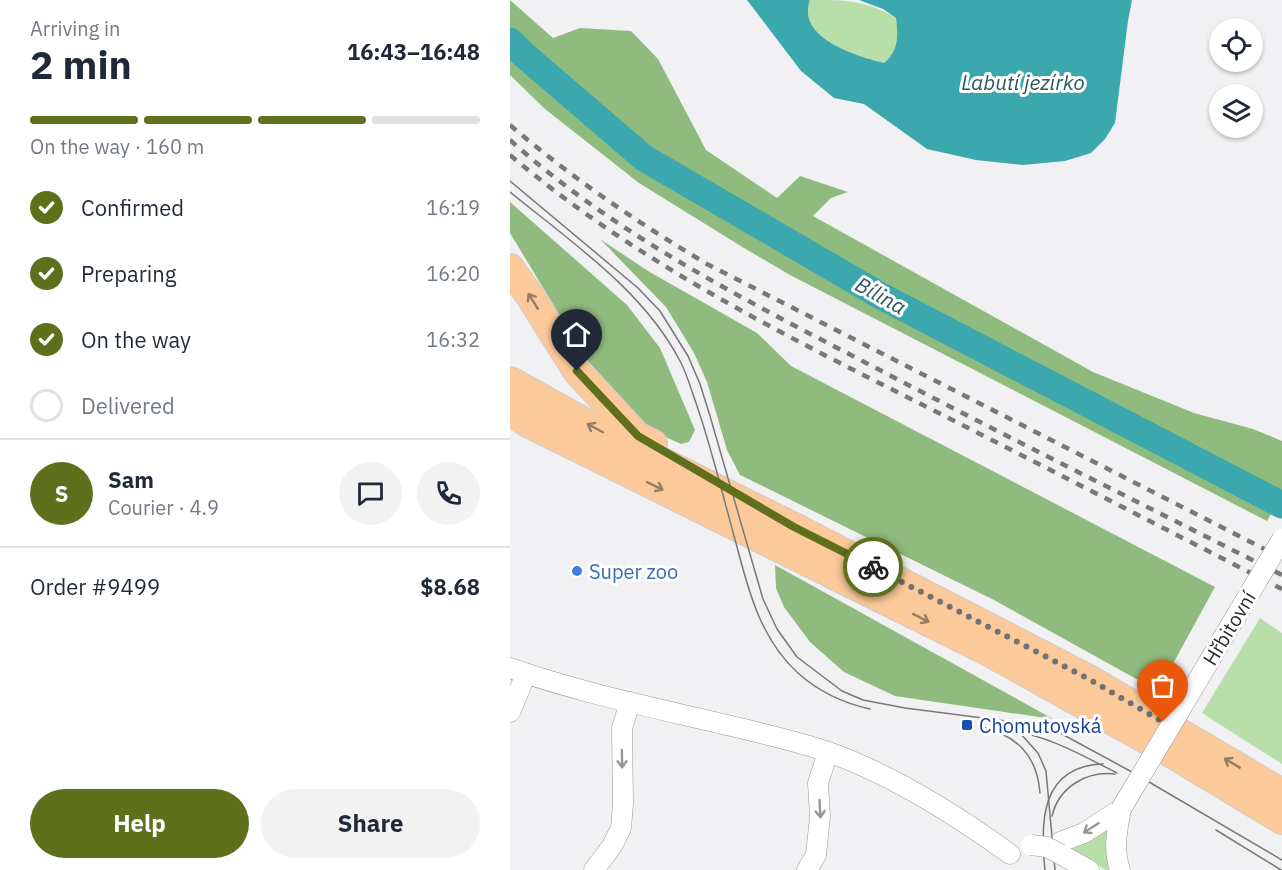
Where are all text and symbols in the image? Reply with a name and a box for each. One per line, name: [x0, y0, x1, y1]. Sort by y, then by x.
text: Arriving in: [30, 15, 120, 42]
map controls: [1209, 18, 1263, 138]
button: locate: [1209, 18, 1263, 72]
text: 16:43–16:48: [347, 37, 480, 66]
text: 2 min: [30, 39, 132, 90]
water label: Labutí jezírko: [961, 68, 1085, 96]
button: layers: [1209, 84, 1263, 138]
text: On the way · 160 m: [30, 133, 204, 160]
icon: check: [30, 191, 63, 224]
text: Confirmed: [81, 193, 184, 222]
text: 16:19: [426, 194, 480, 221]
icon: check: [30, 257, 63, 290]
text: Preparing: [81, 259, 176, 288]
text: 16:20: [426, 260, 480, 287]
water label: Bílina: [851, 270, 911, 320]
one-way arrow: [527, 293, 539, 310]
pin: [551, 309, 602, 371]
icon: home: [560, 318, 593, 351]
icon: check: [30, 323, 63, 356]
text: On the way: [81, 325, 191, 354]
text: 16:32: [426, 326, 480, 353]
text: Delivered: [81, 391, 175, 420]
one-way arrow: [587, 422, 604, 434]
button: chat: [339, 462, 402, 525]
button: phone: [417, 462, 480, 525]
text: Sam: [108, 465, 154, 494]
text: S: [55, 479, 68, 508]
one-way arrow: [646, 481, 664, 493]
text: Courier · 4.9: [108, 494, 219, 521]
courier: [843, 537, 903, 597]
icon: bike: [857, 551, 890, 584]
place label: Super zoo: [589, 558, 678, 585]
marker: Super zoo: [570, 564, 584, 578]
text: Order #9499: [30, 572, 160, 601]
text: $8.68: [420, 572, 480, 601]
street label: Hřbitovní: [1196, 586, 1262, 670]
one-way arrow: [912, 612, 930, 624]
pin: [1137, 660, 1188, 722]
icon: bag: [1146, 669, 1179, 702]
place label: Chomutovská: [979, 712, 1102, 739]
marker: Chomutovská: [960, 718, 974, 732]
one-way arrow: [616, 748, 628, 768]
one-way arrow: [1224, 757, 1241, 769]
button: Help: [30, 789, 249, 858]
button: Share: [261, 789, 480, 858]
one-way arrow: [814, 798, 825, 818]
one-way arrow: [1083, 821, 1100, 834]

